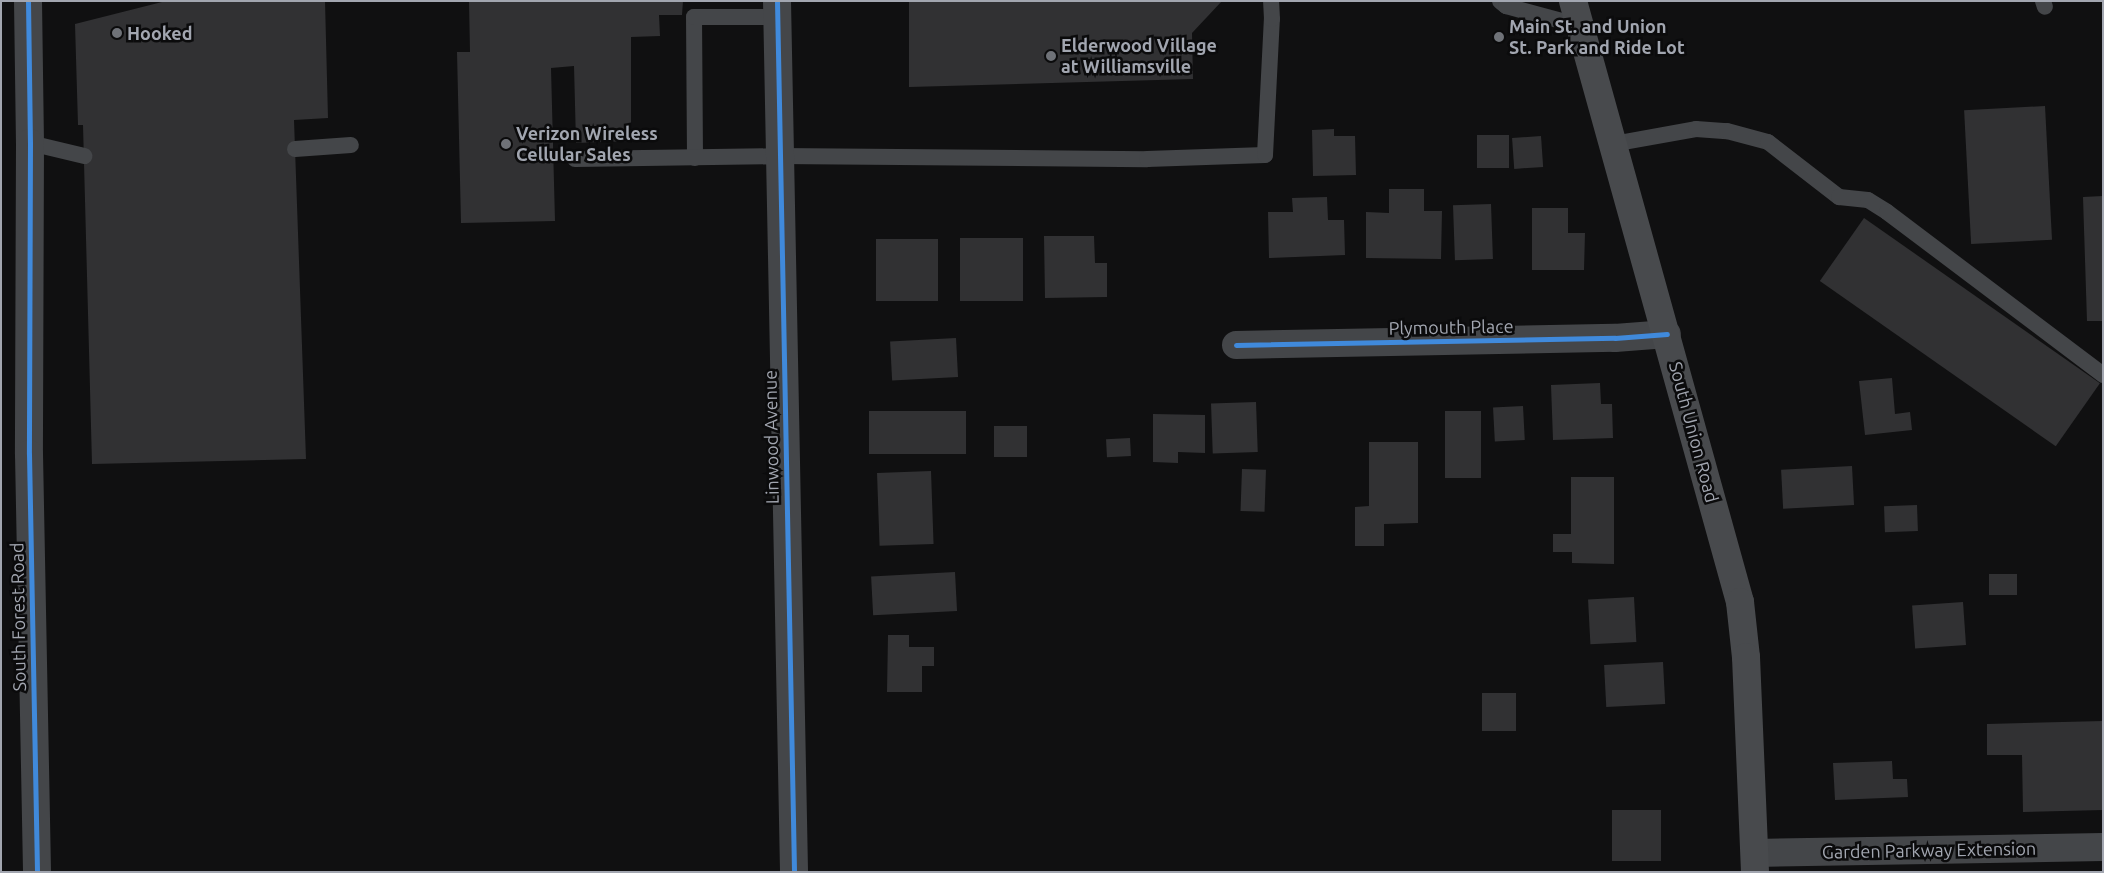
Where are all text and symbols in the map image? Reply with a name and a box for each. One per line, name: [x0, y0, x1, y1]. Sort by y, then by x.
place label: Main St. and Union St. Park and Ride Lot: [1509, 16, 1685, 58]
place label: Hooked: [127, 22, 192, 44]
marker: Hooked: [111, 27, 123, 39]
marker: Main St. and Union St. Park and Ride Lot: [1493, 31, 1505, 43]
place label: Elderwood Village at Williamsville: [1061, 35, 1217, 78]
marker: Elderwood Village at Williamsville: [1045, 50, 1057, 62]
place label: Verizon Wireless Cellular Sales: [516, 123, 658, 166]
marker: Verizon Wireless Cellular Sales: [500, 138, 512, 150]
street label: Plymouth Place: [1388, 315, 1514, 339]
street label: South Union Road: [1665, 359, 1723, 505]
street label: Linwood Avenue: [759, 370, 783, 504]
street label: South Forest Road: [6, 542, 30, 692]
street label: Garden Parkway Extension: [1822, 837, 2036, 863]

